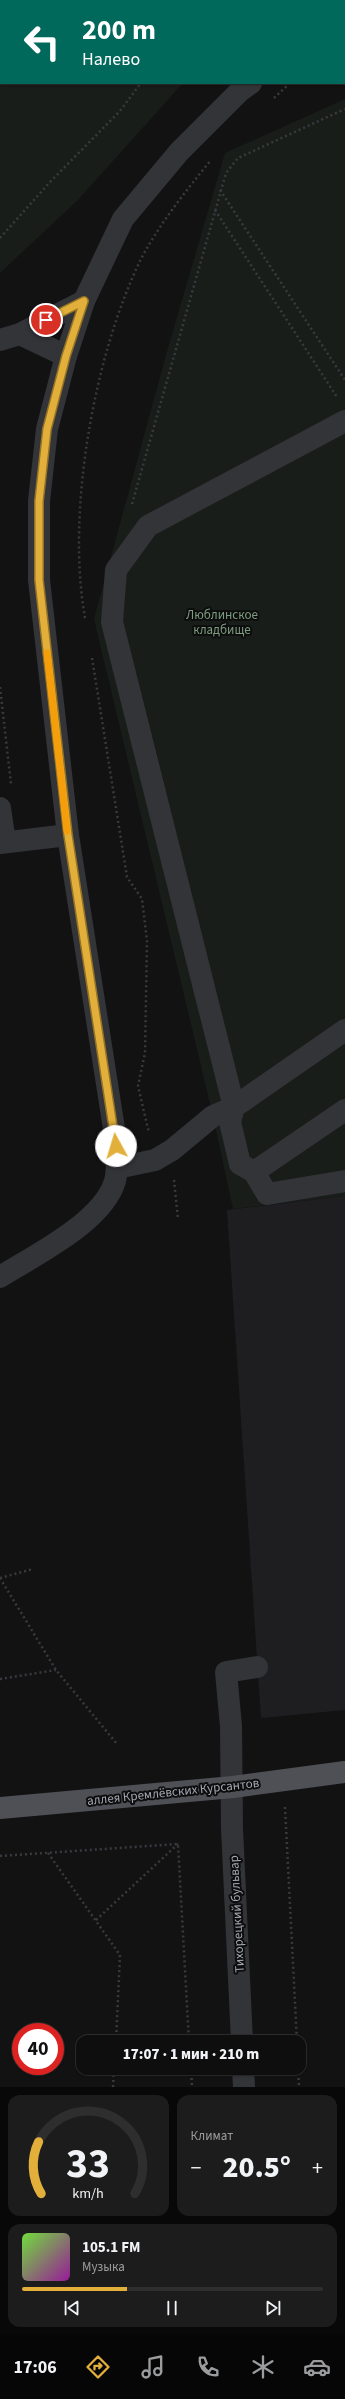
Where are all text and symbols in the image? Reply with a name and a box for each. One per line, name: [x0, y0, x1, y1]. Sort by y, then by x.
text: 200 m: [82, 10, 156, 50]
icon: left: [16, 16, 68, 68]
text: Налево: [82, 47, 140, 72]
pin: [29, 303, 63, 337]
icon: arrive: [35, 309, 57, 331]
park label: Люблинское кладбище: [186, 606, 258, 639]
position arrow: [95, 1125, 137, 1167]
street label: аллея Кремлёвских Курсантов: [86, 1774, 261, 1810]
street label: Тихорецкий бульвар: [225, 1855, 249, 1973]
speed limit sign: 40: [12, 2023, 64, 2075]
text: 17:07 · 1 мин · 210 m: [123, 2044, 259, 2065]
text: Климат: [191, 2127, 233, 2145]
text: 33: [66, 2133, 110, 2193]
text: 20.5°: [223, 2146, 291, 2189]
text: −: [191, 2152, 201, 2184]
text: +: [312, 2152, 323, 2184]
text: km/h: [72, 2182, 104, 2203]
text: 105.1 FM: [82, 2237, 140, 2258]
text: Музыка: [82, 2258, 125, 2276]
icon: previous: [61, 2297, 83, 2319]
icon: pause: [161, 2297, 183, 2319]
icon: next: [262, 2297, 284, 2319]
icon: directions: [84, 2353, 112, 2381]
icon: music: [139, 2353, 167, 2381]
icon: phone: [194, 2353, 222, 2381]
icon: climate: [249, 2353, 277, 2381]
icon: car: [303, 2353, 331, 2381]
text: 17:06: [13, 2355, 57, 2380]

